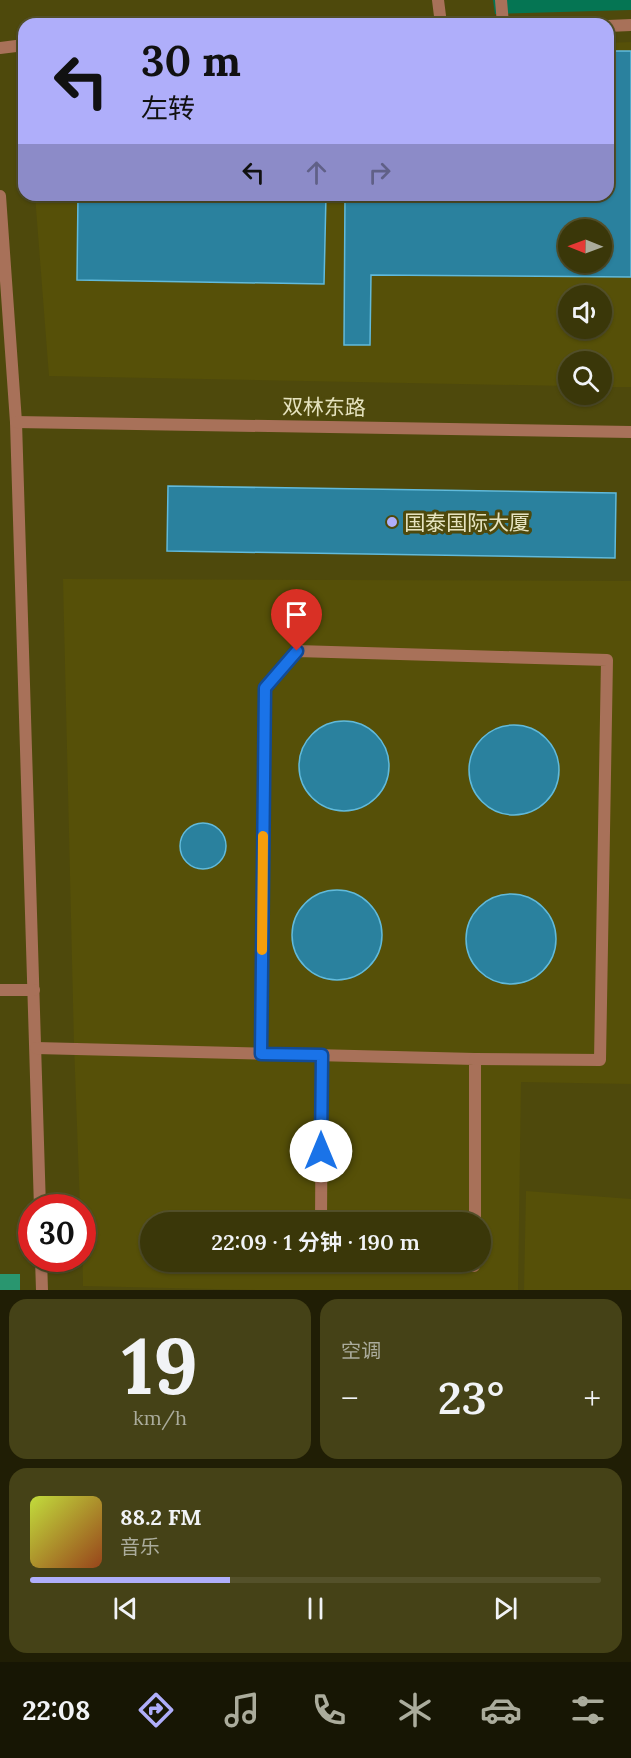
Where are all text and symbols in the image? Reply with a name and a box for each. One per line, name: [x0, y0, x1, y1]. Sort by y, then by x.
text: 30 m: [141, 34, 241, 88]
icon: left: [42, 42, 120, 120]
text: 左转: [141, 91, 195, 125]
icon: left: [237, 156, 270, 189]
icon: ahead: [300, 156, 333, 189]
icon: right: [363, 156, 396, 189]
north arrow: [558, 219, 612, 273]
map controls: [558, 219, 612, 405]
button: sound: [558, 285, 612, 339]
button: search: [558, 351, 612, 405]
street label: 双林东路: [282, 393, 366, 421]
place label: 国泰国际大厦: [404, 509, 530, 536]
marker: 国泰国际大厦: [385, 515, 399, 529]
pin: [271, 589, 322, 651]
icon: arrive: [280, 598, 313, 631]
position arrow: [289, 1119, 353, 1183]
speed limit sign: 30: [18, 1194, 96, 1272]
text: 22:09 · 1 分钟 · 190 m: [211, 1228, 420, 1256]
text: 19: [122, 1316, 198, 1415]
text: 空调: [341, 1338, 381, 1363]
text: 23°: [438, 1369, 504, 1426]
text: −: [341, 1377, 359, 1419]
text: +: [583, 1377, 601, 1419]
text: km/h: [133, 1405, 187, 1430]
text: 88.2 FM: [120, 1503, 202, 1531]
text: 音乐: [120, 1534, 160, 1559]
icon: previous: [109, 1592, 142, 1625]
icon: pause: [299, 1592, 332, 1625]
icon: next: [489, 1592, 522, 1625]
icon: directions: [135, 1689, 177, 1731]
icon: music: [221, 1689, 263, 1731]
icon: phone: [308, 1689, 350, 1731]
icon: climate: [394, 1689, 436, 1731]
icon: car: [480, 1689, 522, 1731]
icon: filters: [567, 1689, 609, 1731]
text: 22:08: [22, 1693, 90, 1727]

